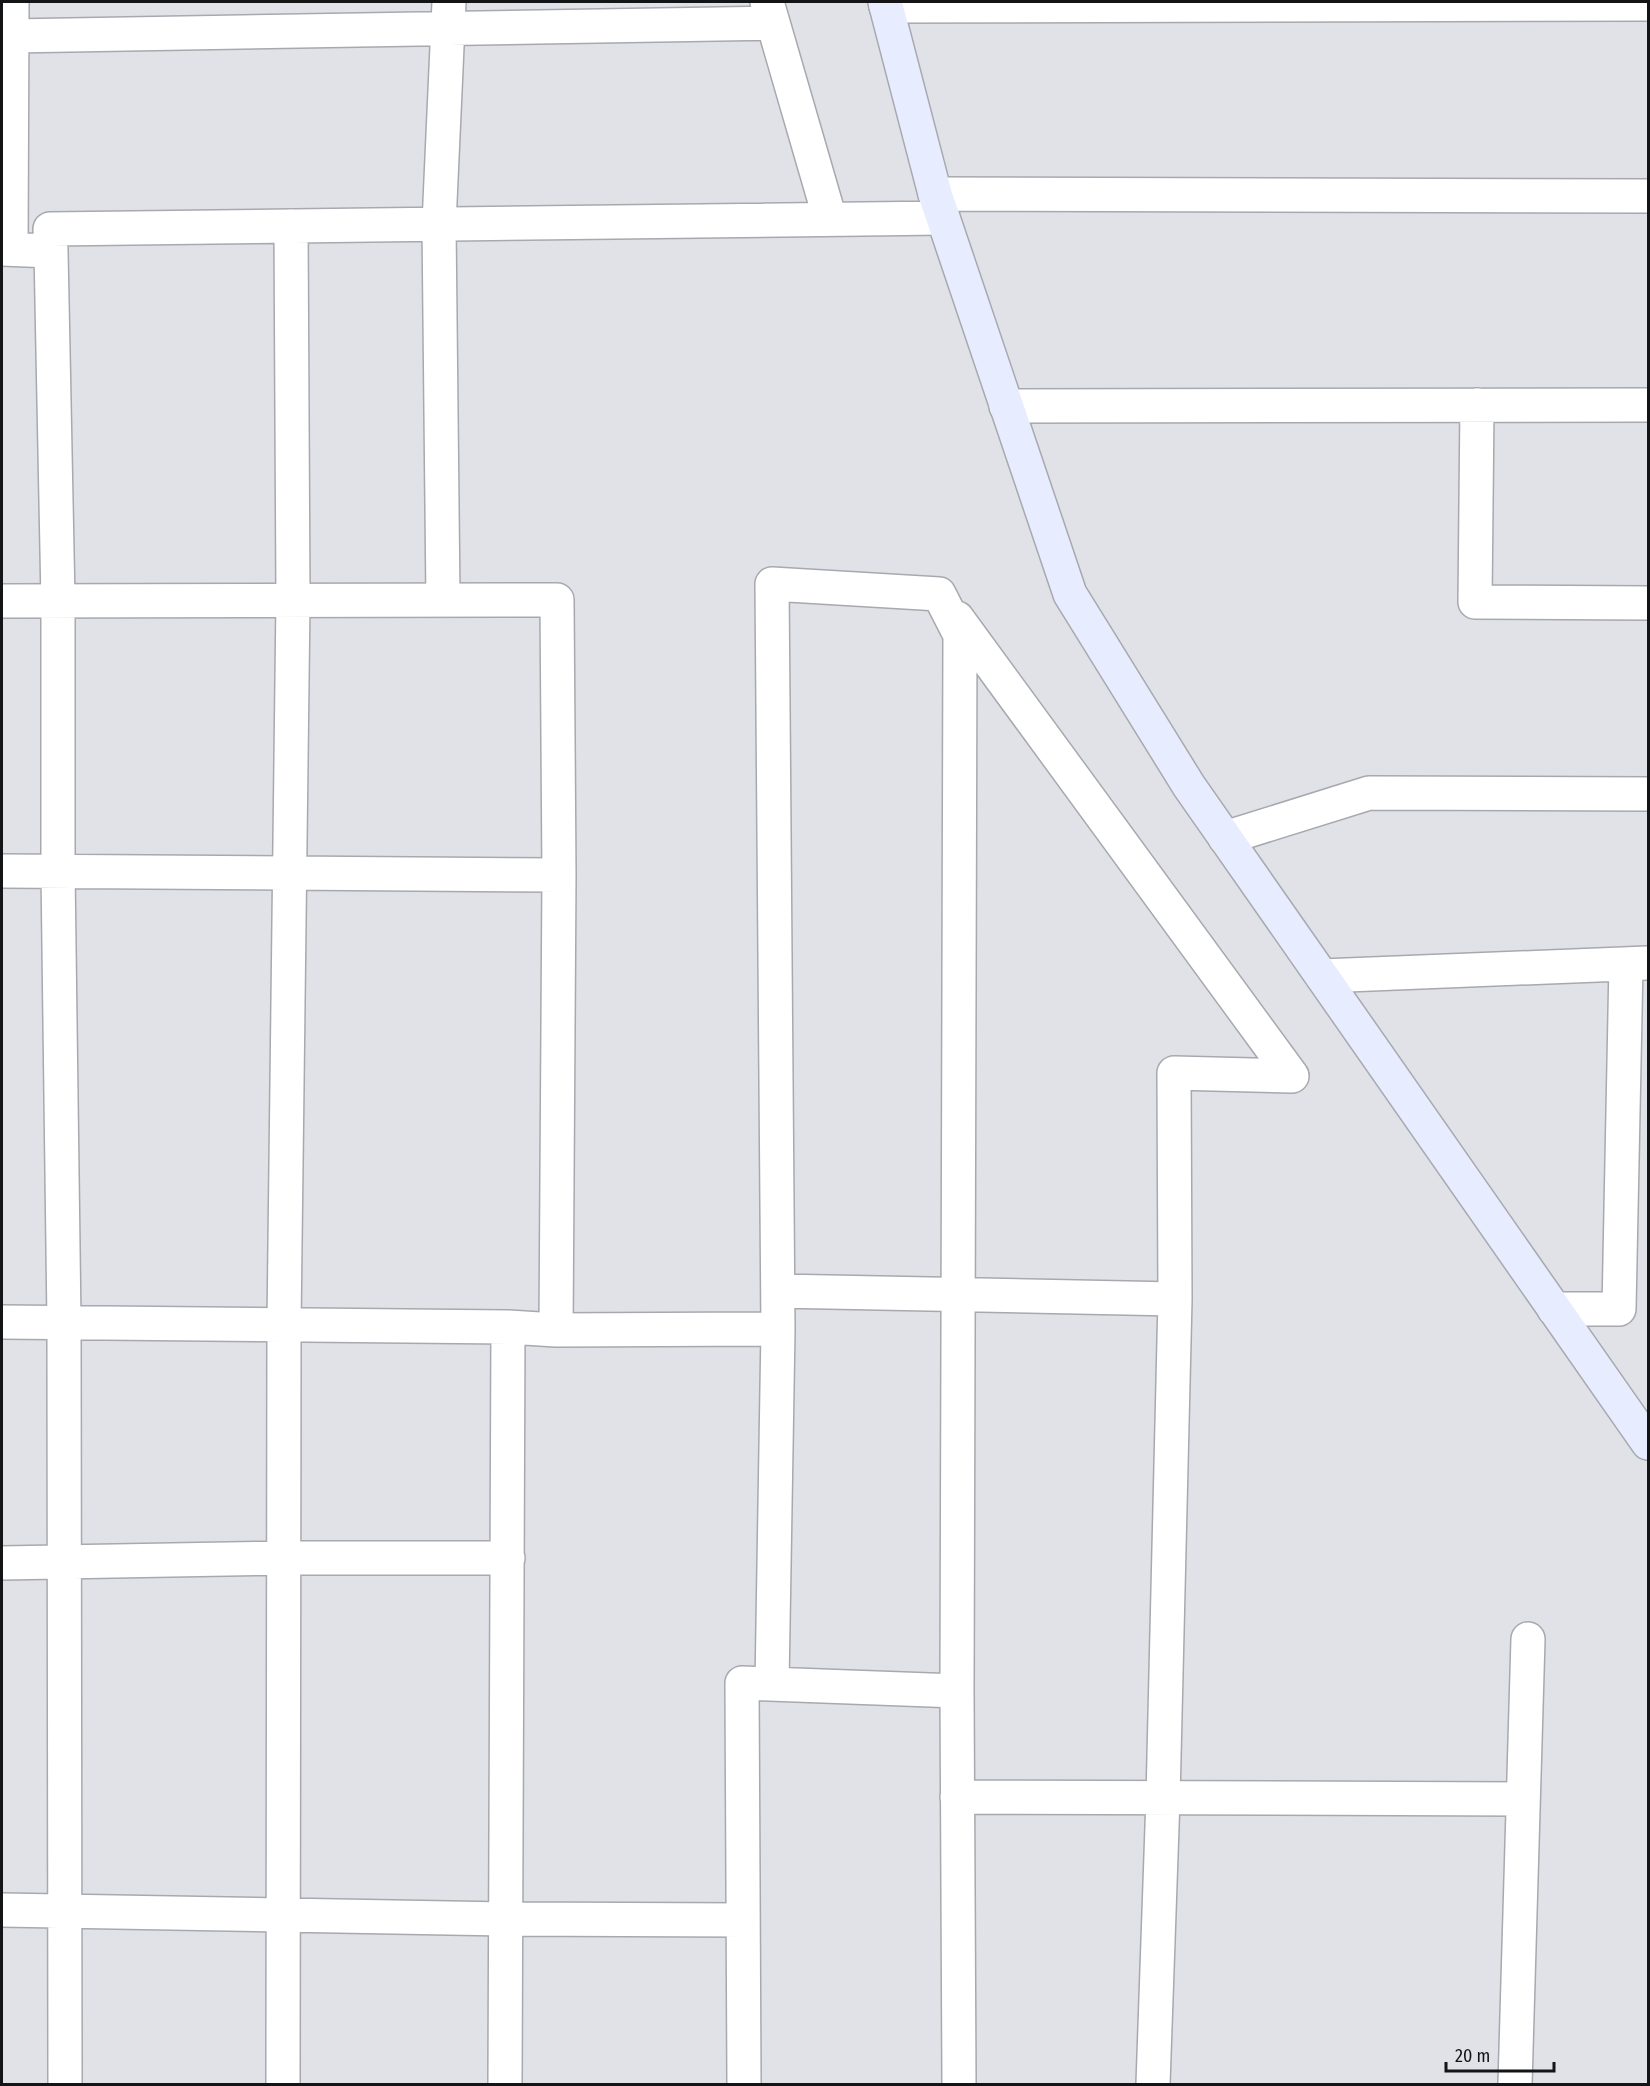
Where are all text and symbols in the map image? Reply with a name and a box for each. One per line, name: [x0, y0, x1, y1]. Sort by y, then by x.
scale bar: [1446, 2035, 1554, 2073]
text: 20 m: [1455, 2045, 1490, 2067]

